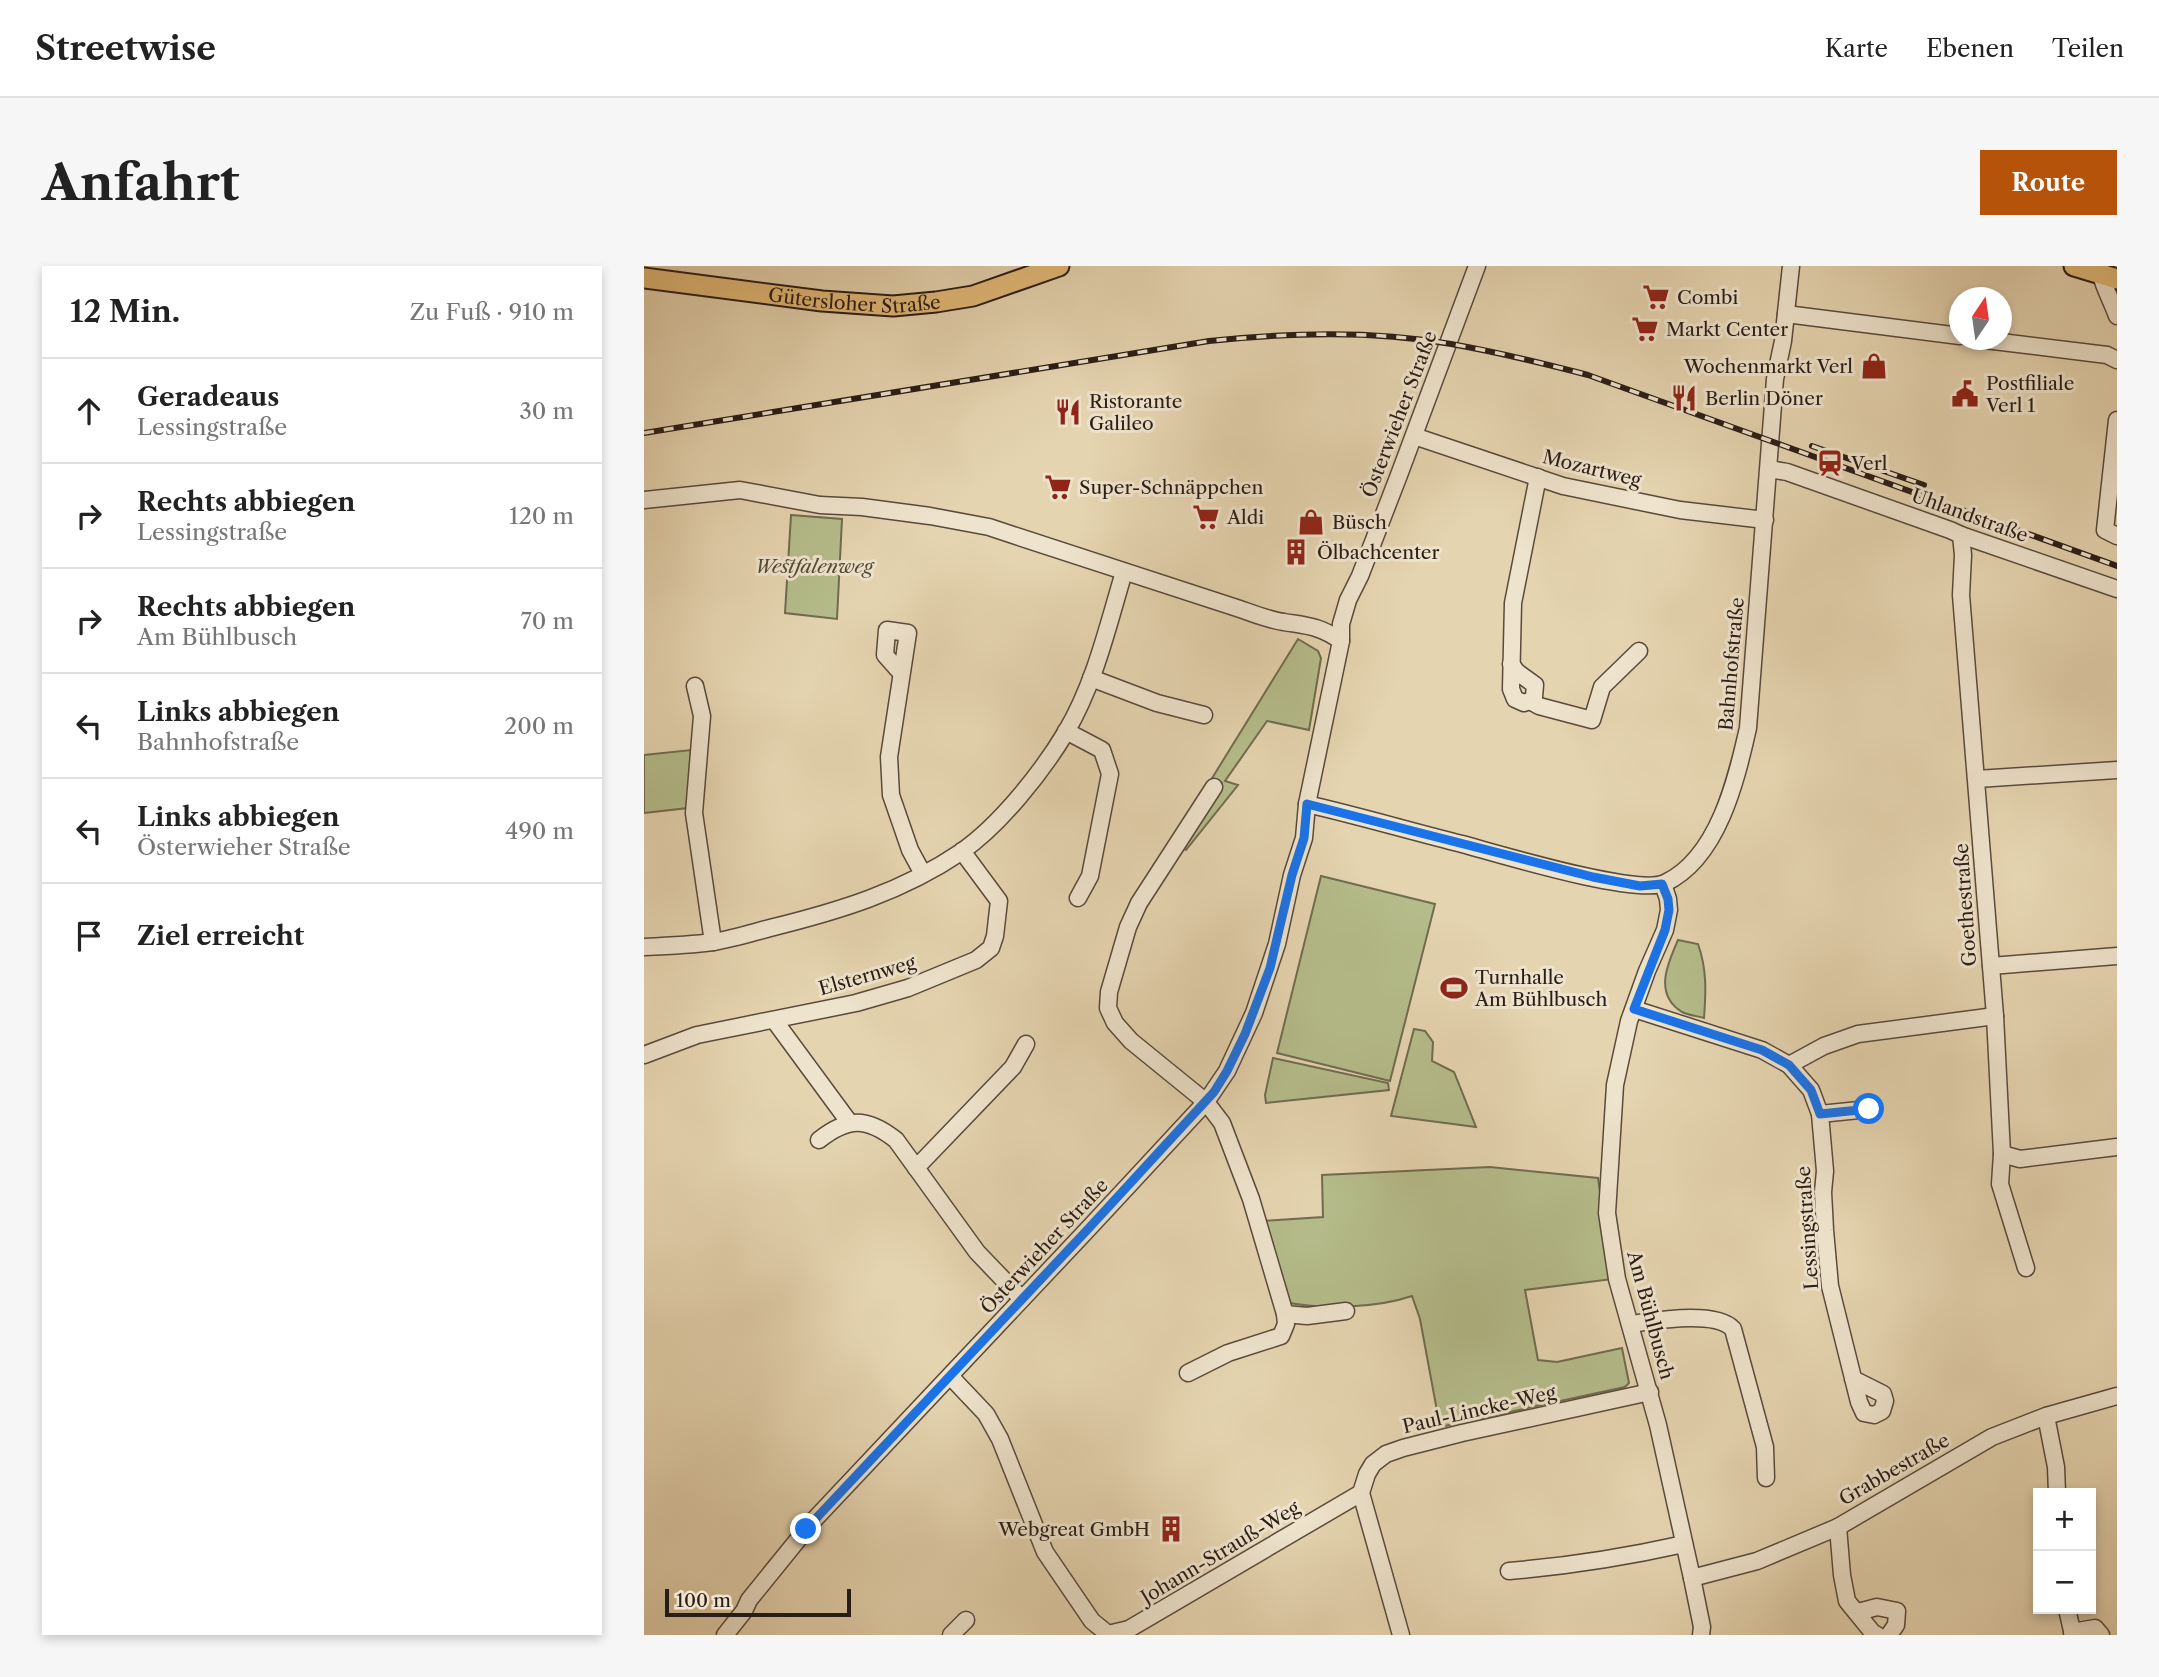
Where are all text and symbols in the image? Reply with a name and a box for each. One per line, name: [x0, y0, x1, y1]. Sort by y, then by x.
text: Streetwise: [35, 28, 216, 69]
text: Karte: [1825, 34, 1888, 63]
text: Ebenen: [1926, 34, 2014, 63]
text: Teilen: [2052, 34, 2124, 63]
button: Route: [1980, 150, 2117, 215]
text: Anfahrt: [42, 152, 240, 213]
supermarket icon: Combi: [1641, 282, 1671, 312]
street label: Gütersloher Straße: [767, 283, 942, 318]
place label: Combi: [1677, 286, 1738, 309]
north arrow: [1949, 287, 2012, 350]
text: 12 Min.: [70, 293, 180, 330]
text: Zu Fuß · 910 m: [410, 298, 574, 326]
supermarket icon: Markt Center: [1630, 314, 1660, 344]
place label: Markt Center: [1666, 318, 1788, 341]
street label: Österwieher Straße: [1357, 328, 1442, 501]
shop icon: Wochenmarkt Verl: [1859, 351, 1889, 381]
place label: Wochenmarkt Verl: [1683, 355, 1853, 378]
place label: Postfiliale Verl 1: [1985, 372, 2074, 417]
public building icon: Postfiliale Verl 1: [1950, 379, 1980, 409]
text: Geradeaus: [137, 381, 279, 413]
restaurant icon: Berlin Döner: [1669, 383, 1699, 413]
place label: Berlin Döner: [1705, 387, 1823, 410]
place label: Ristorante Galileo: [1089, 390, 1182, 435]
icon: ahead: [70, 392, 108, 430]
text: 30 m: [519, 397, 574, 425]
restaurant icon: Ristorante Galileo: [1053, 397, 1083, 427]
text: Lessingstraße: [137, 413, 287, 441]
street label: Mozartweg: [1540, 445, 1645, 492]
station icon: Verl: [1815, 448, 1845, 478]
place label: Verl: [1850, 452, 1888, 475]
supermarket icon: Super-Schnäppchen: [1043, 472, 1073, 502]
place label: Super-Schnäppchen: [1079, 476, 1263, 499]
street label: Uhlandstraße: [1908, 484, 2031, 547]
text: Rechts abbiegen: [137, 486, 355, 518]
icon: right: [70, 497, 108, 535]
text: 120 m: [509, 502, 574, 530]
supermarket icon: Aldi: [1191, 502, 1221, 532]
place label: Aldi: [1226, 506, 1264, 529]
shop icon: Büsch: [1296, 507, 1326, 537]
place label: Büsch: [1332, 511, 1387, 534]
text: Lessingstraße: [137, 518, 287, 546]
building icon: Ölbachcenter: [1281, 537, 1311, 567]
place label: Ölbachcenter: [1317, 541, 1440, 564]
park label: Westfalenweg: [755, 555, 876, 578]
text: Rechts abbiegen: [137, 591, 355, 623]
street label: Bahnhofstraße: [1714, 596, 1749, 732]
icon: right: [70, 602, 108, 640]
text: 70 m: [521, 607, 574, 635]
text: Am Bühlbusch: [137, 623, 297, 651]
text: Links abbiegen: [137, 696, 340, 728]
icon: left: [70, 707, 108, 745]
text: 200 m: [504, 712, 574, 740]
text: Bahnhofstraße: [137, 728, 299, 756]
text: Links abbiegen: [137, 801, 340, 833]
icon: left: [70, 812, 108, 850]
text: 490 m: [505, 817, 574, 845]
text: Österwieher Straße: [137, 833, 351, 861]
street label: Goethestraße: [1950, 843, 1981, 967]
icon: arrive: [70, 917, 108, 955]
text: Ziel erreicht: [137, 920, 304, 952]
street label: Elsternweg: [816, 950, 919, 1000]
place label: Turnhalle Am Bühlbusch: [1474, 966, 1607, 1011]
sports icon: Turnhalle Am Bühlbusch: [1439, 973, 1469, 1003]
route start: [1853, 1093, 1884, 1124]
street label: Lessingstraße: [1792, 1165, 1823, 1291]
street label: Österwieher Straße: [976, 1174, 1113, 1319]
street label: Am Bühlbusch: [1622, 1247, 1679, 1382]
street label: Paul-Lincke-Weg: [1400, 1380, 1559, 1438]
street label: Grabbestraße: [1835, 1429, 1953, 1510]
map controls: [2033, 1488, 2096, 1614]
button: +: [2033, 1488, 2096, 1551]
street label: Johann-Strauß-Weg: [1134, 1495, 1305, 1610]
route end: [790, 1513, 821, 1544]
building icon: Webgreat GmbH: [1156, 1514, 1186, 1544]
place label: Webgreat GmbH: [997, 1518, 1150, 1541]
button: −: [2033, 1551, 2096, 1614]
scale bar: [665, 1586, 850, 1618]
text: 100 m: [676, 1589, 731, 1612]

